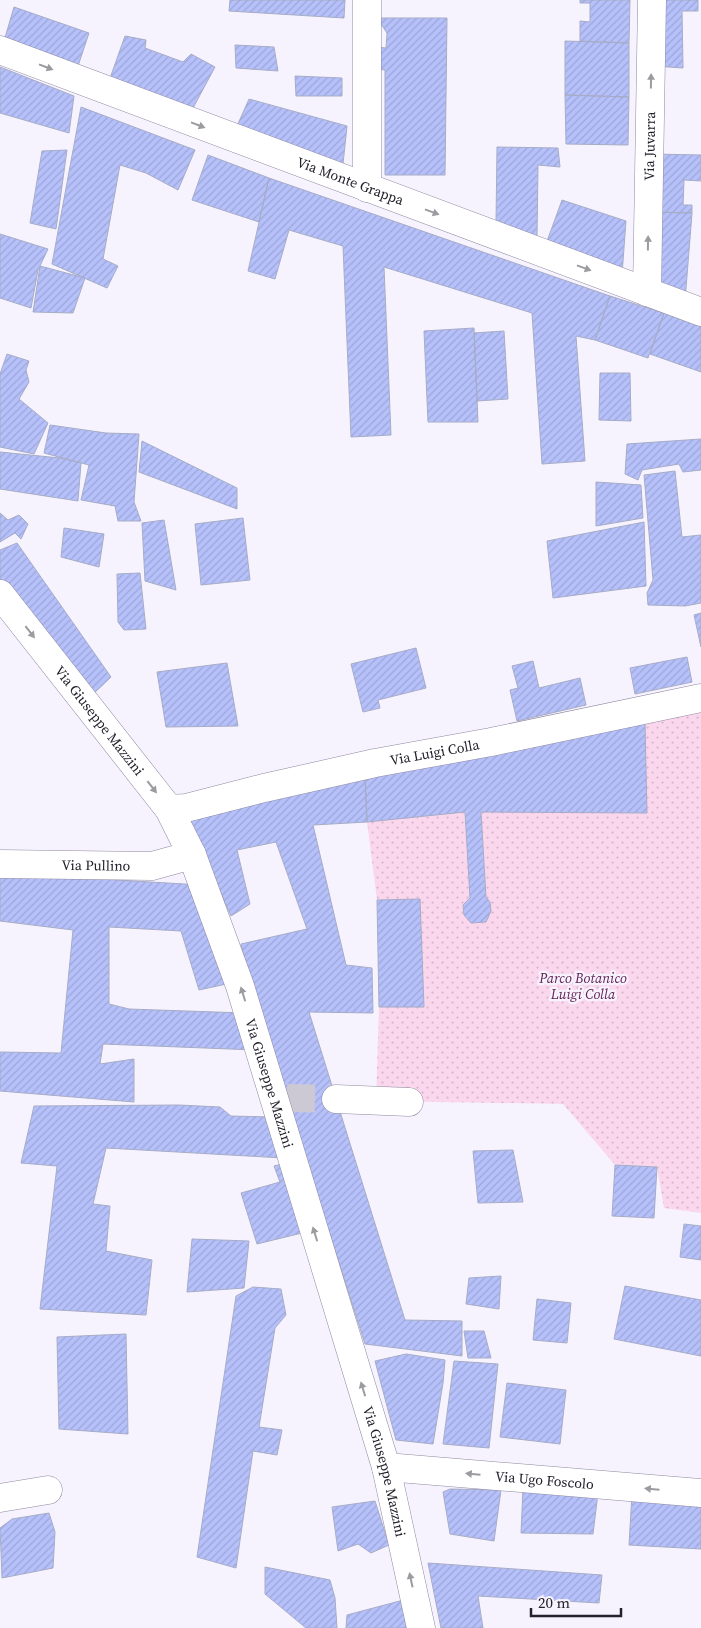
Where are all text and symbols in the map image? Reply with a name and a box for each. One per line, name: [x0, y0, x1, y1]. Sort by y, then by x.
one-way arrow: [38, 64, 53, 71]
one-way arrow: [647, 72, 655, 88]
street label: Via Juvarra: [639, 110, 660, 181]
one-way arrow: [190, 122, 205, 129]
street label: Via Monte Grappa: [294, 152, 407, 210]
one-way arrow: [425, 208, 440, 216]
one-way arrow: [644, 235, 652, 251]
one-way arrow: [577, 265, 591, 273]
one-way arrow: [25, 625, 35, 639]
street label: Via Giuseppe Mazzini: [50, 662, 149, 780]
street label: Via Luigi Colla: [388, 734, 482, 770]
one-way arrow: [147, 780, 157, 794]
street label: Via Pullino: [61, 855, 131, 876]
park label: Parco Botanico Luigi Colla: [538, 968, 627, 1004]
one-way arrow: [238, 987, 246, 1002]
street label: Via Giuseppe Mazzini: [240, 1016, 299, 1150]
one-way arrow: [311, 1226, 319, 1241]
one-way arrow: [358, 1381, 366, 1396]
street label: Via Giuseppe Mazzini: [358, 1404, 411, 1539]
street label: Via Ugo Foscolo: [494, 1466, 595, 1494]
one-way arrow: [465, 1470, 481, 1478]
one-way arrow: [644, 1484, 660, 1492]
one-way arrow: [407, 1573, 415, 1588]
scale bar: [531, 1586, 621, 1618]
text: 20 m: [538, 1592, 570, 1613]

